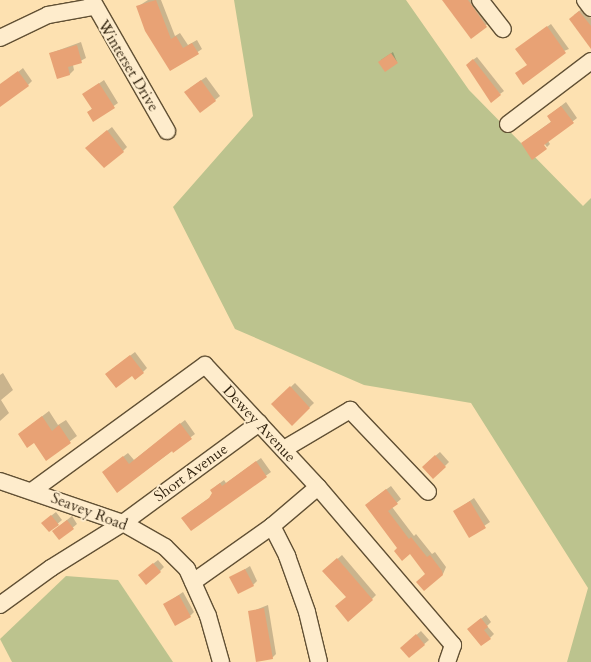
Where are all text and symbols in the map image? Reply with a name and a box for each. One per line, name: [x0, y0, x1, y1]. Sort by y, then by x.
street label: Winterset Drive: [94, 17, 162, 115]
street label: Dewey Avenue: [219, 382, 299, 466]
street label: Short Avenue: [151, 440, 231, 506]
street label: Seavey Road: [48, 489, 130, 535]

